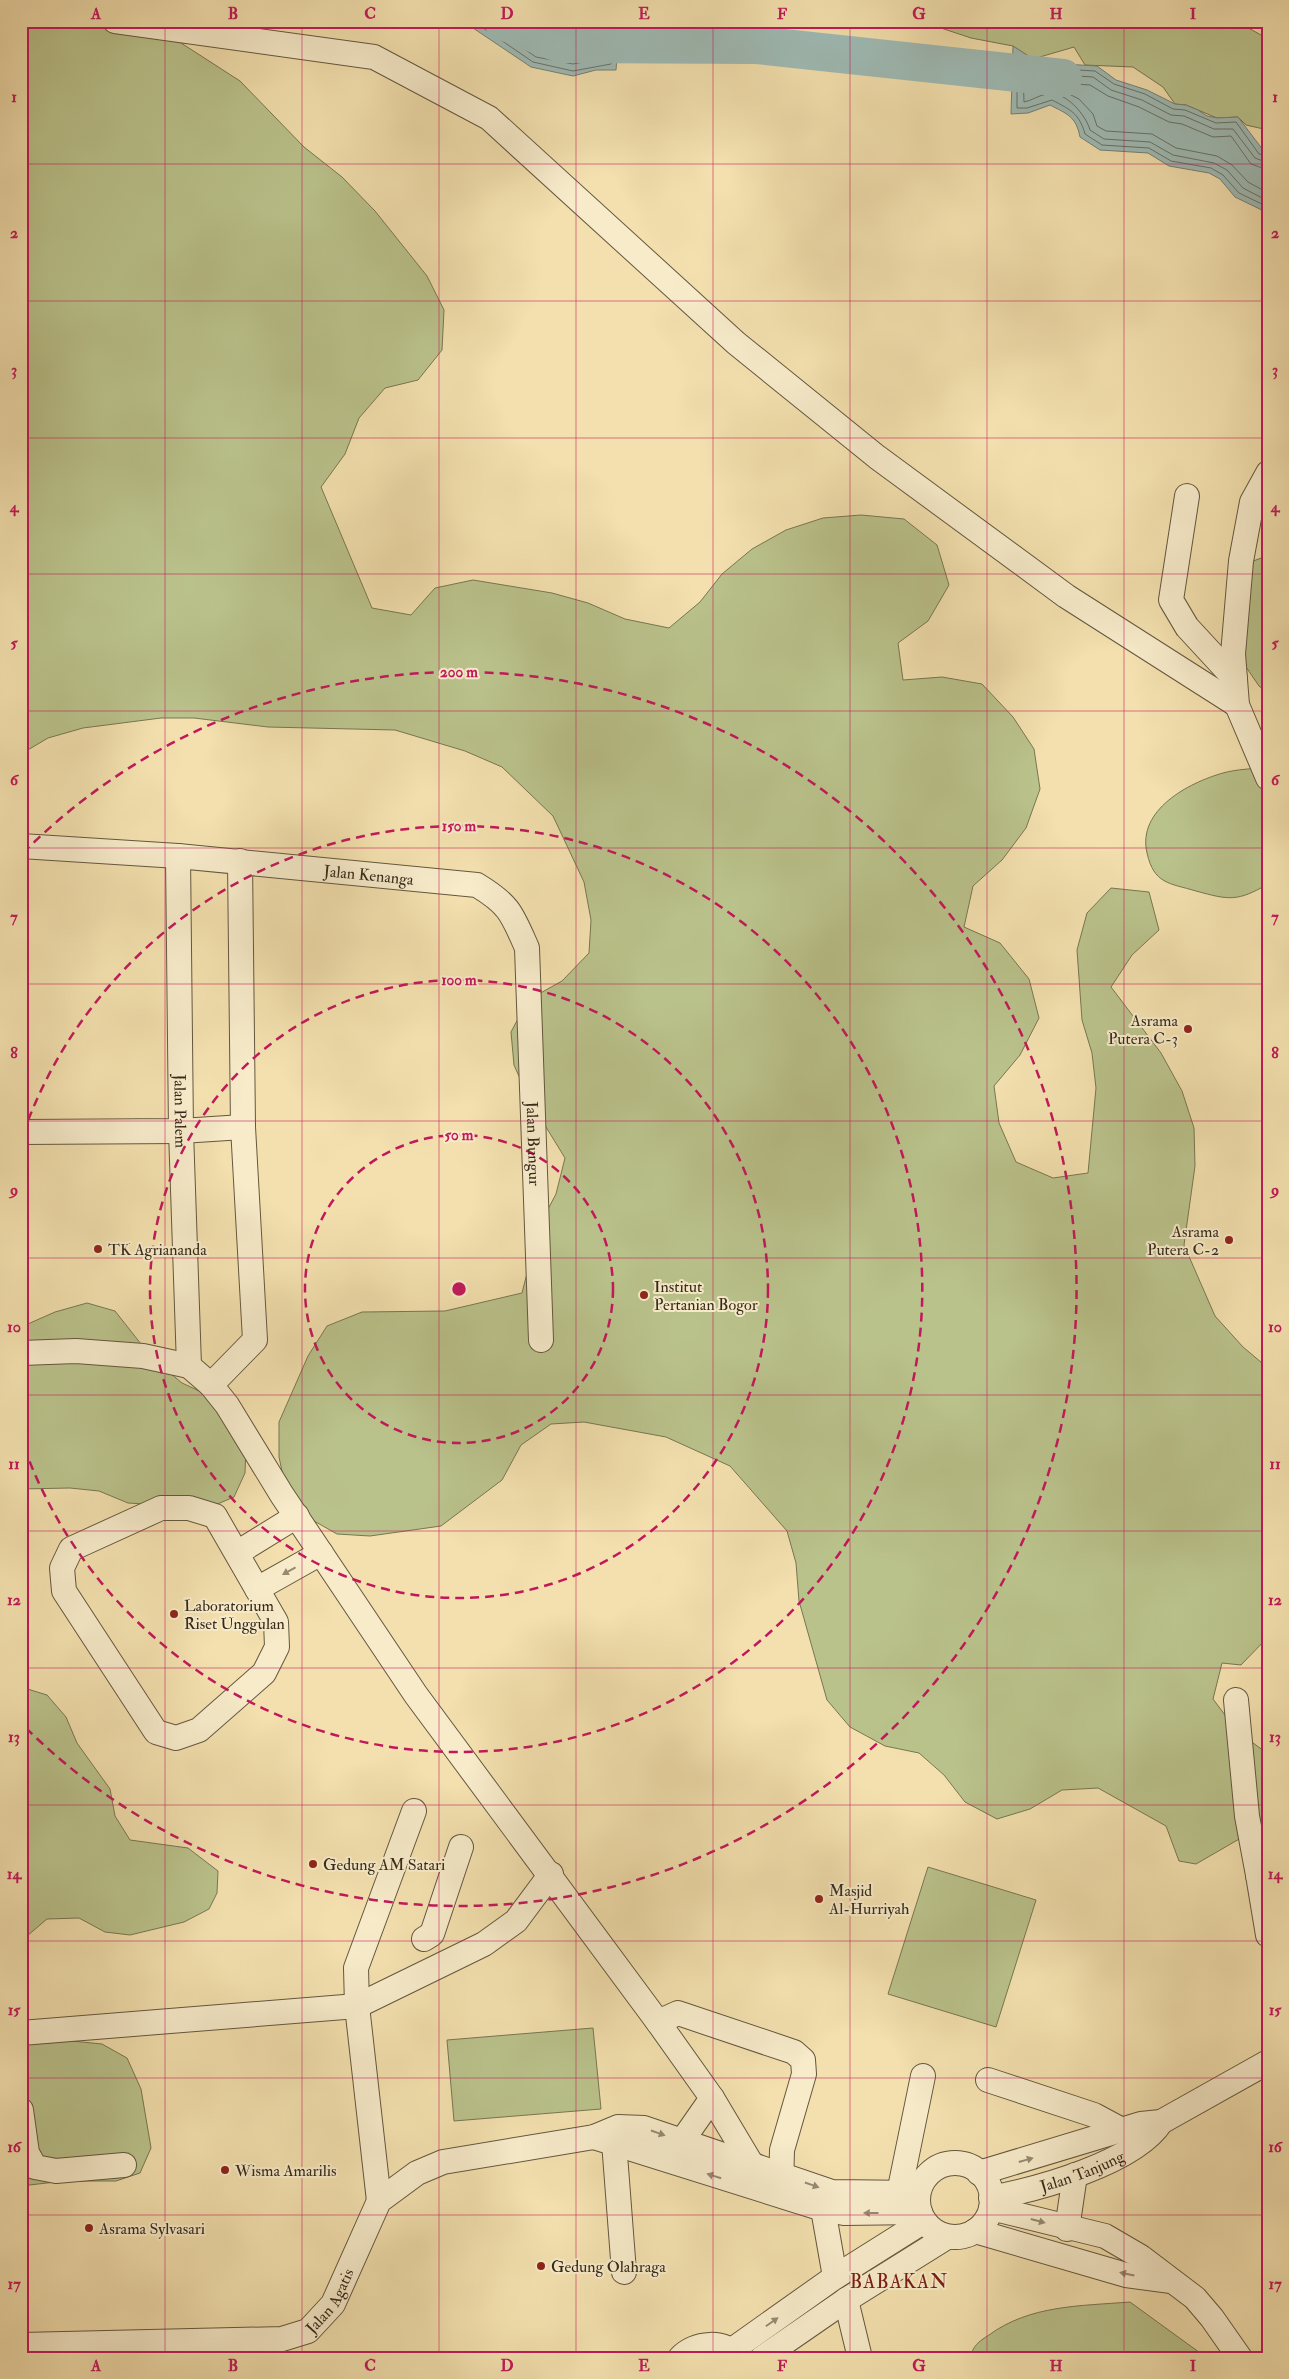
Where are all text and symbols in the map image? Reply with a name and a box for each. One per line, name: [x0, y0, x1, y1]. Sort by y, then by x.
text: A: [90, 4, 102, 24]
text: B: [228, 4, 238, 24]
text: C: [364, 4, 376, 24]
text: D: [500, 4, 514, 24]
text: E: [638, 4, 650, 24]
text: F: [777, 4, 787, 24]
text: G: [912, 4, 926, 24]
text: H: [1049, 4, 1063, 24]
text: I: [1190, 4, 1197, 24]
text: 1: [11, 87, 17, 107]
text: 1: [1272, 87, 1278, 107]
text: 2: [10, 223, 18, 243]
text: 2: [1271, 223, 1279, 243]
text: 3: [11, 360, 17, 380]
text: 3: [1272, 360, 1278, 380]
text: 4: [9, 497, 20, 517]
text: 4: [1270, 497, 1281, 517]
text: 5: [10, 633, 18, 653]
text: 5: [1271, 633, 1279, 653]
text: 200 m: [440, 663, 478, 682]
text: 6: [10, 770, 20, 790]
text: 6: [1271, 770, 1281, 790]
text: 150 m: [442, 817, 476, 836]
street label: Jalan Kenanga: [322, 861, 415, 890]
text: 7: [10, 907, 18, 927]
text: 7: [1271, 907, 1279, 927]
text: 100 m: [441, 971, 477, 990]
place label: Asrama Putera C-3: [1108, 1011, 1178, 1049]
marker: Asrama Putera C-3: [1182, 1023, 1194, 1035]
text: 8: [10, 1043, 18, 1063]
text: 8: [1271, 1043, 1279, 1063]
street label: Jalan Palem: [168, 1073, 191, 1149]
street label: Jalan Bungur: [520, 1100, 544, 1186]
text: 50 m: [445, 1126, 474, 1145]
text: 9: [8, 1180, 18, 1200]
text: 9: [1269, 1180, 1279, 1200]
place label: Asrama Putera C-2: [1147, 1222, 1219, 1260]
marker: Asrama Putera C-2: [1223, 1234, 1235, 1246]
place label: TK Agriananda: [108, 1240, 207, 1260]
marker: TK Agriananda: [92, 1243, 104, 1255]
place label: Institut Pertanian Bogor: [654, 1277, 758, 1315]
centre of rings: [450, 1280, 468, 1298]
marker: Institut Pertanian Bogor: [638, 1289, 650, 1301]
text: 10: [7, 1317, 21, 1337]
text: 10: [1268, 1317, 1282, 1337]
text: 11: [8, 1454, 20, 1474]
text: 11: [1269, 1454, 1281, 1474]
one-way arrow: [282, 1566, 296, 1575]
text: 12: [7, 1590, 21, 1610]
text: 12: [1268, 1590, 1282, 1610]
place label: Laboratorium Riset Unggulan: [184, 1596, 285, 1634]
marker: Laboratorium Riset Unggulan: [168, 1608, 180, 1620]
text: 13: [8, 1727, 20, 1747]
text: 13: [1269, 1727, 1281, 1747]
place label: Gedung AM Satari: [323, 1855, 445, 1875]
marker: Gedung AM Satari: [307, 1858, 319, 1870]
text: 14: [7, 1864, 23, 1884]
text: 14: [1268, 1864, 1284, 1884]
place label: Masjid Al-Hurriyah: [828, 1881, 910, 1919]
marker: Masjid Al-Hurriyah: [813, 1893, 825, 1905]
text: 15: [8, 2000, 21, 2020]
text: 15: [1269, 2000, 1282, 2020]
one-way arrow: [650, 2130, 665, 2137]
text: 16: [7, 2137, 23, 2157]
text: 16: [1268, 2137, 1284, 2157]
street label: Jalan Tanjung: [1037, 2146, 1129, 2198]
one-way arrow: [1019, 2155, 1034, 2163]
place label: Wisma Amarilis: [234, 2161, 337, 2181]
marker: Wisma Amarilis: [219, 2164, 231, 2176]
one-way arrow: [706, 2171, 721, 2179]
one-way arrow: [804, 2182, 819, 2189]
one-way arrow: [863, 2209, 879, 2217]
one-way arrow: [1030, 2217, 1045, 2225]
place label: Asrama Sylvasari: [98, 2219, 205, 2239]
marker: Asrama Sylvasari: [83, 2222, 95, 2234]
place label: Gedung Olahraga: [551, 2257, 666, 2277]
marker: Gedung Olahraga: [535, 2260, 547, 2272]
street label: Jalan Agatis: [301, 2265, 359, 2340]
district label: BABAKAN: [850, 2270, 948, 2294]
one-way arrow: [1119, 2270, 1135, 2278]
text: 17: [7, 2274, 21, 2294]
text: 17: [1268, 2274, 1282, 2294]
one-way arrow: [765, 2317, 779, 2327]
text: A: [90, 2356, 102, 2376]
text: B: [228, 2356, 238, 2376]
text: C: [364, 2356, 376, 2376]
text: D: [500, 2356, 514, 2376]
text: E: [638, 2356, 650, 2376]
text: F: [777, 2356, 787, 2376]
text: G: [912, 2356, 926, 2376]
text: H: [1049, 2356, 1063, 2376]
text: I: [1190, 2356, 1197, 2376]

